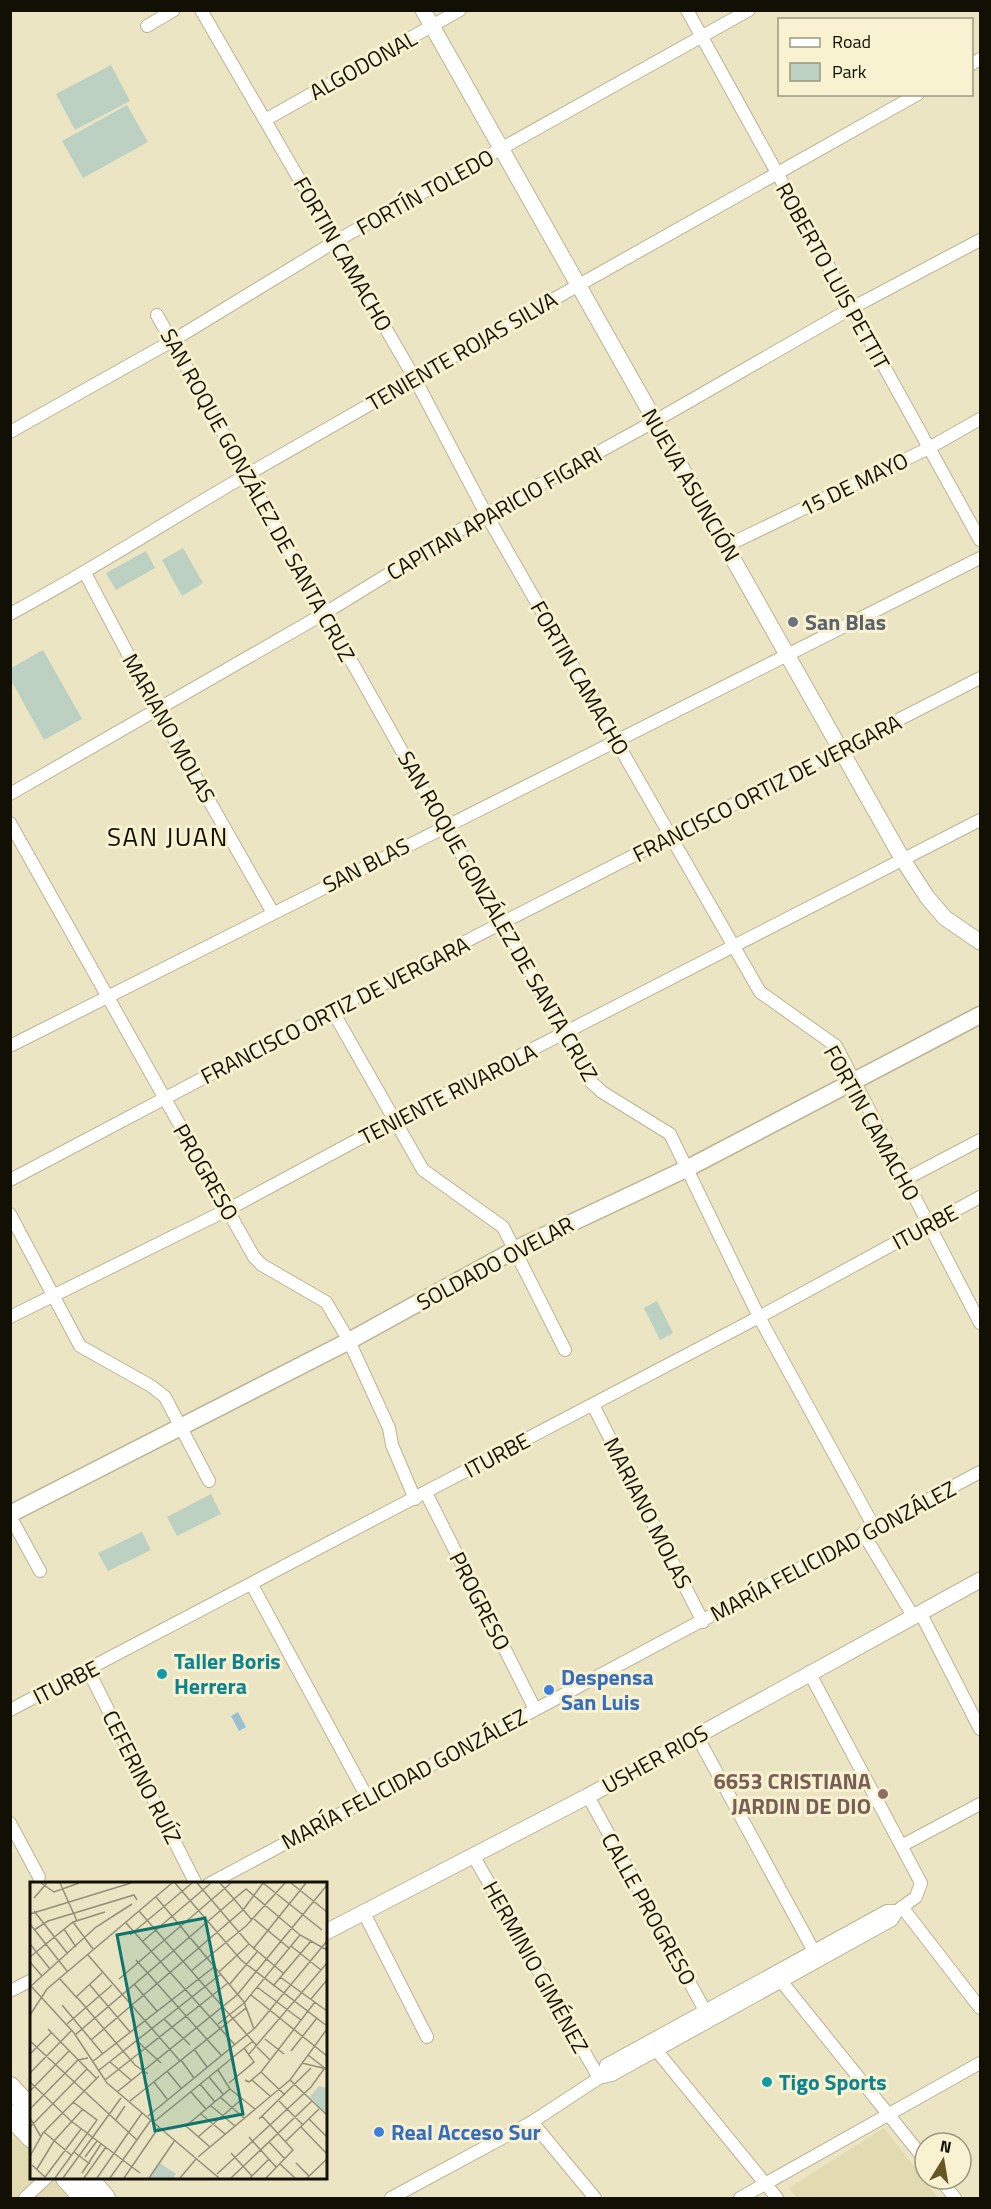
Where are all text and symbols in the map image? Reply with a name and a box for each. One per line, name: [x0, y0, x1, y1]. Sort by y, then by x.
legend: [778, 18, 973, 96]
street label: ALGODONAL: [303, 21, 423, 109]
text: Road: [832, 28, 871, 55]
text: Park: [832, 58, 867, 85]
street label: FORTÍN TOLEDO: [350, 140, 500, 244]
street label: FORTIN CAMACHO: [285, 170, 401, 338]
street label: ROBERTO LUIS PETTIT: [767, 176, 899, 376]
street label: TENIENTE ROJAS SILVA: [360, 282, 564, 420]
street label: SAN ROQUE GONZÁLEZ DE SANTA CRUZ: [152, 322, 364, 668]
street label: NUEVA ASUNCIÓN: [633, 402, 749, 568]
street label: CAPITAN APARICIO FIGARI: [380, 437, 608, 589]
street label: 15 DE MAYO: [794, 443, 914, 525]
street label: FORTIN CAMACHO: [522, 594, 638, 762]
place label: San Blas: [805, 605, 886, 639]
marker: San Blas: [786, 615, 800, 629]
street label: MARIANO MOLAS: [114, 647, 224, 809]
street label: FRANCISCO ORTIZ DE VERGARA: [627, 705, 907, 871]
street label: SAN ROQUE GONZÁLEZ DE SANTA CRUZ: [389, 745, 607, 1087]
district label: SAN JUAN: [107, 817, 229, 856]
street label: SAN BLAS: [317, 829, 415, 901]
street label: FRANCISCO ORTIZ DE VERGARA: [195, 927, 475, 1093]
street label: TENIENTE RIVAROLA: [353, 1034, 543, 1154]
street label: FORTIN CAMACHO: [815, 1039, 929, 1207]
street label: PROGRESO: [165, 1117, 247, 1227]
street label: ITURBE: [886, 1195, 964, 1259]
street label: SOLDADO OVELAR: [410, 1207, 580, 1319]
street label: ITURBE: [458, 1423, 536, 1487]
street label: MARIANO MOLAS: [595, 1431, 701, 1595]
street label: MARÍA FELICIDAD GONZÁLEZ: [704, 1472, 962, 1630]
street label: PROGRESO: [441, 1546, 519, 1656]
place label: Taller Boris Herrera: [174, 1644, 281, 1703]
street label: ITURBE: [27, 1651, 105, 1713]
place label: Despensa San Luis: [561, 1660, 654, 1719]
marker: Taller Boris Herrera: [155, 1667, 169, 1681]
marker: Despensa San Luis: [542, 1683, 556, 1697]
street label: MARÍA FELICIDAD GONZÁLEZ: [275, 1700, 533, 1858]
street label: CEFERINO RUÍZ: [94, 1704, 190, 1850]
street label: USHER RIOS: [596, 1716, 714, 1802]
place label: 6653 CRISTIANA JARDIN DE DIO: [713, 1764, 871, 1823]
marker: 6653 CRISTIANA JARDIN DE DIO: [876, 1787, 890, 1801]
street label: CALLE PROGRESO: [593, 1826, 705, 1992]
street label: HERMINIO GIMÉNEZ: [474, 1875, 598, 2059]
inset map: [30, 1882, 327, 2179]
place label: Tigo Sports: [779, 2065, 887, 2099]
marker: Tigo Sports: [760, 2075, 774, 2089]
place label: Real Acceso Sur: [391, 2115, 541, 2149]
marker: Real Acceso Sur: [372, 2125, 386, 2139]
north arrow: [913, 2131, 973, 2191]
text: N: [938, 2133, 954, 2159]

